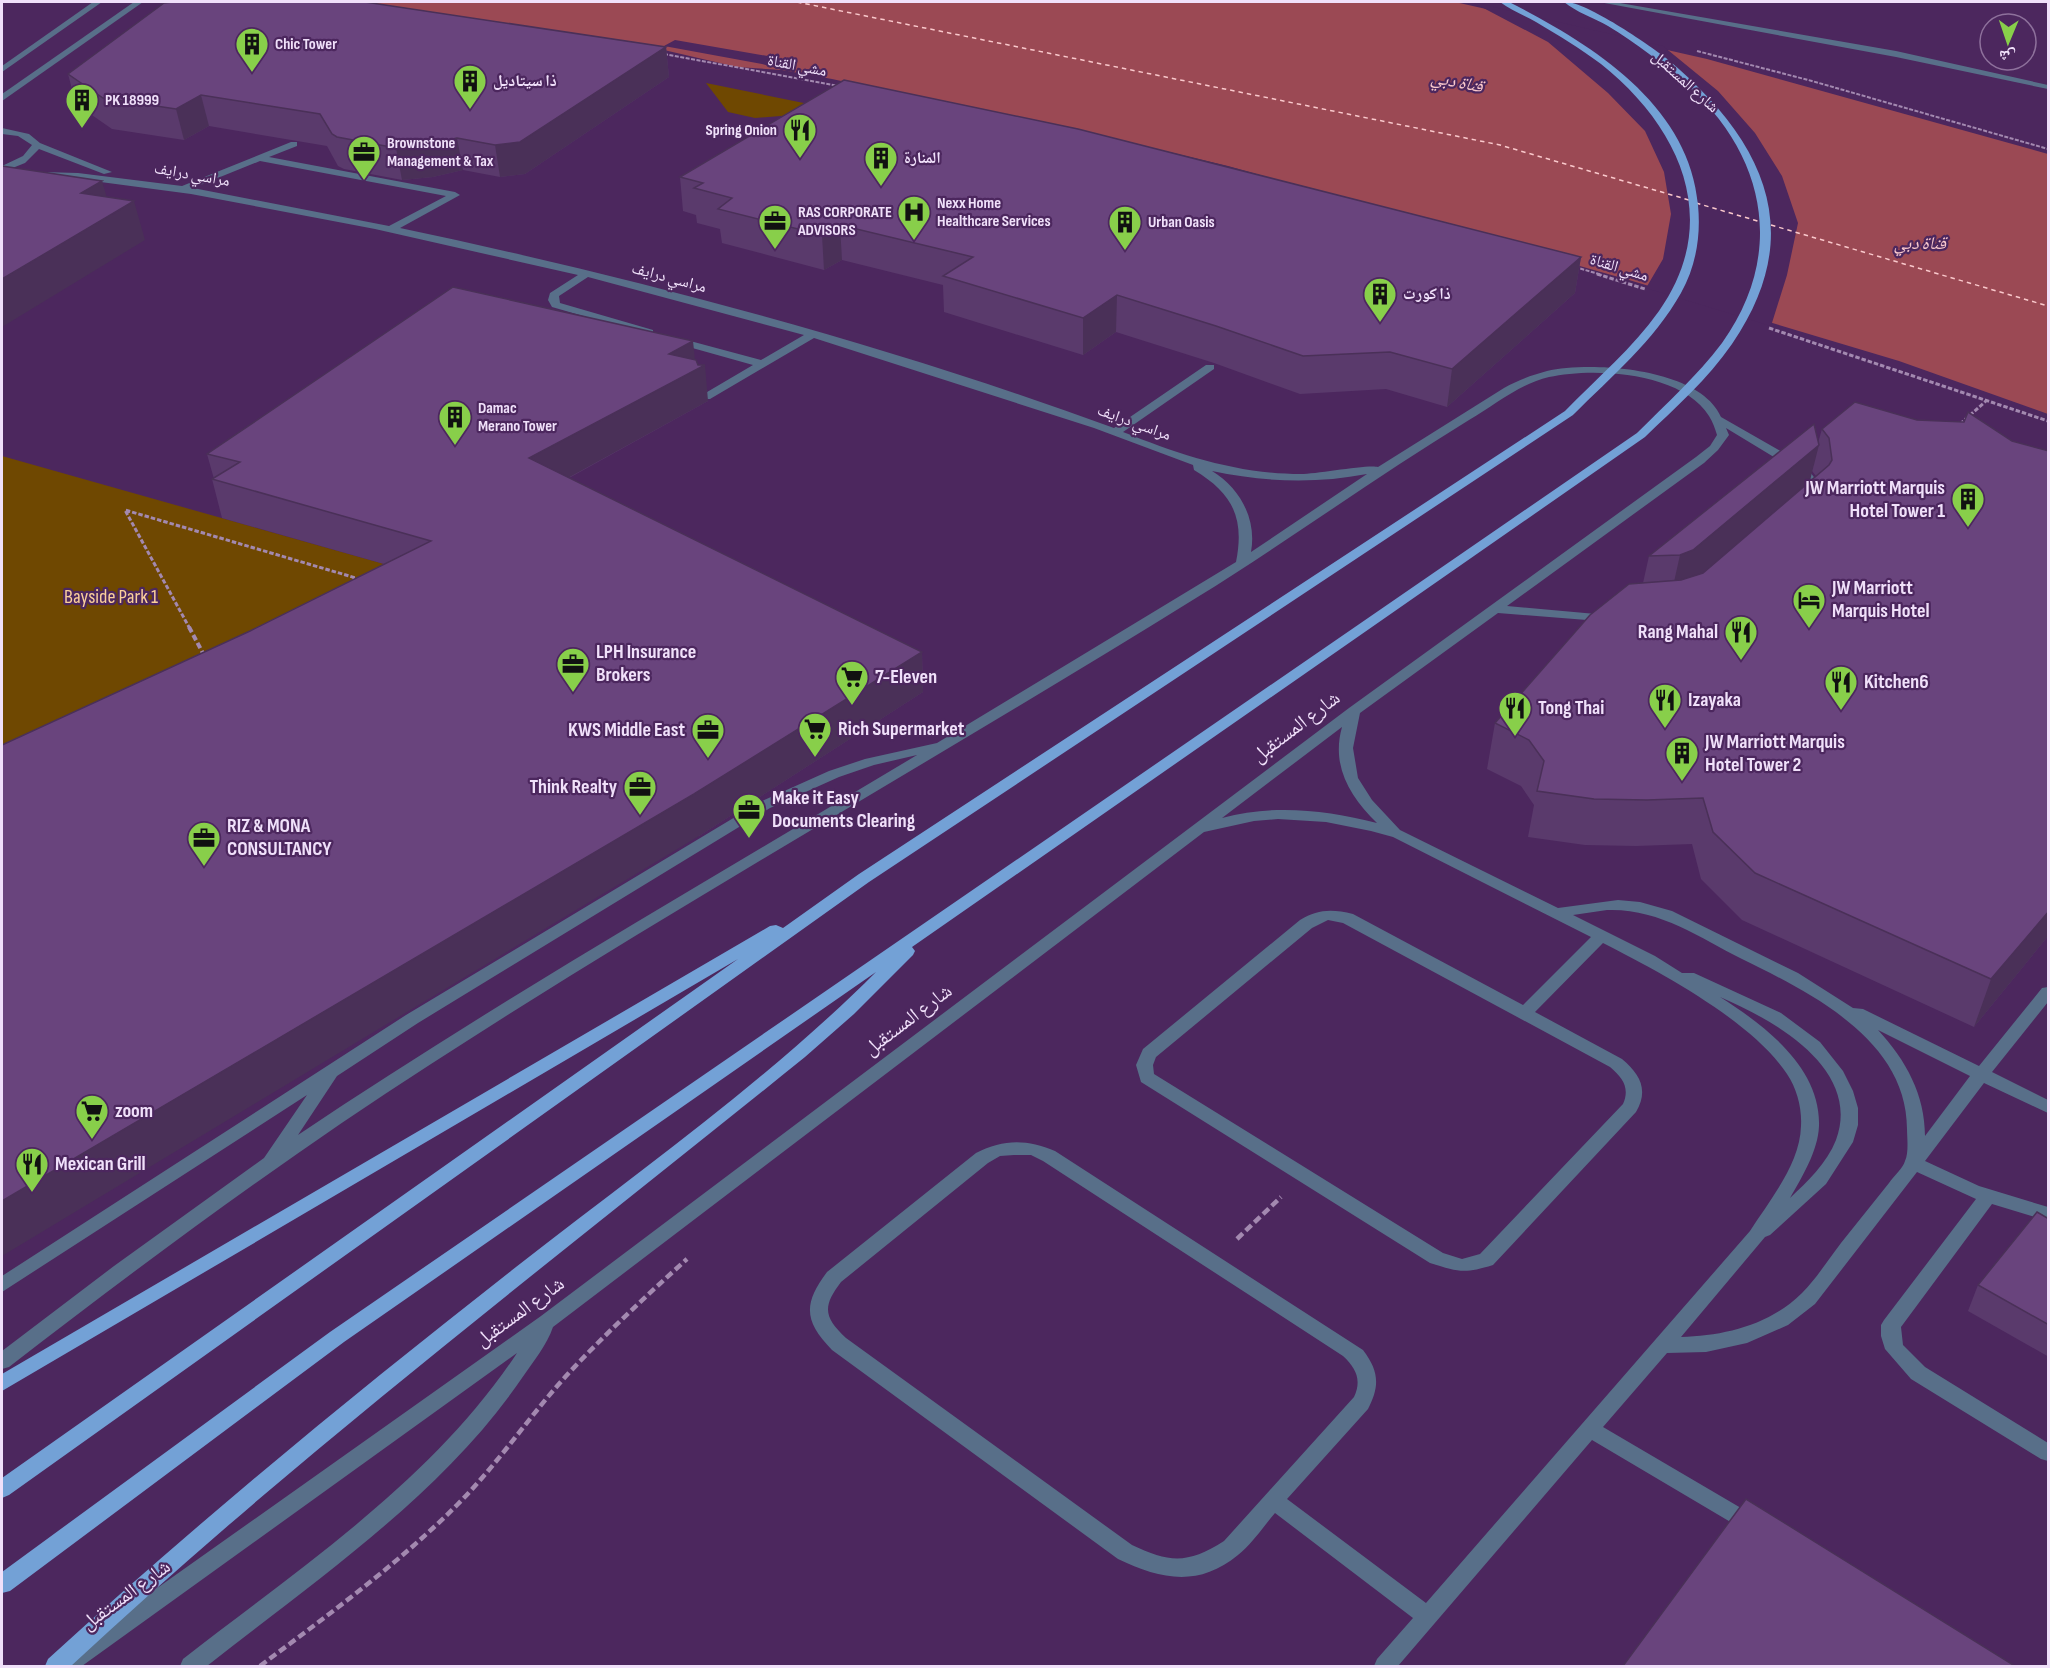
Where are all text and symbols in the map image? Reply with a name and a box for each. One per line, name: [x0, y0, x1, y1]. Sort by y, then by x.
north arrow: [1978, 12, 2038, 72]
building icon: Chic Tower: [234, 26, 270, 73]
place label: Chic Tower: [275, 35, 337, 54]
text: ش: [1999, 46, 2016, 65]
street label: شارع المستقبل: [1648, 47, 1722, 117]
street label: مشي القناة: [765, 51, 828, 83]
building icon: ذا سيتاديل: [452, 63, 488, 110]
water label: قناة دبي: [1429, 67, 1487, 101]
place label: ذا سيتاديل: [493, 72, 557, 91]
building icon: PK 18999: [64, 82, 100, 129]
place label: PK 18999: [105, 91, 159, 110]
restaurant icon: Spring Onion: [782, 112, 818, 159]
place label: Spring Onion: [705, 121, 777, 140]
office icon: Brownstone Management & Tax: [346, 134, 382, 181]
place label: Brownstone Management & Tax: [387, 134, 494, 171]
building icon: المنارة: [863, 140, 899, 187]
place label: المنارة: [904, 149, 941, 168]
street label: مراسي درايف: [152, 159, 231, 193]
hospital icon: Nexx Home Healthcare Services: [896, 194, 932, 241]
place label: Nexx Home Healthcare Services: [937, 194, 1051, 231]
office icon: RAS CORPORATE ADVISORS: [757, 203, 793, 250]
place label: RAS CORPORATE ADVISORS: [797, 203, 892, 240]
building icon: Urban Oasis: [1107, 204, 1143, 251]
place label: Urban Oasis: [1148, 213, 1215, 232]
water label: قناة دبي: [1894, 233, 1948, 257]
street label: مشي القناة: [1587, 250, 1651, 288]
street label: مراسي درايف: [629, 259, 709, 299]
building icon: ذا كورت: [1362, 276, 1398, 323]
place label: ذا كورت: [1403, 285, 1451, 304]
building icon: Damac Merano Tower: [437, 399, 473, 446]
place label: Damac Merano Tower: [478, 399, 557, 436]
street label: مراسي درايف: [1094, 401, 1173, 447]
place label: JW Marriott Marquis Hotel Tower 1: [1804, 476, 1945, 523]
building icon: JW Marriott Marquis Hotel Tower 1: [1950, 481, 1986, 528]
place label: JW Marriott Marquis Hotel: [1831, 576, 1930, 623]
hotel icon: JW Marriott Marquis Hotel: [1791, 582, 1827, 629]
park label: Bayside Park 1: [64, 585, 158, 609]
restaurant icon: Rang Mahal: [1723, 614, 1759, 661]
place label: Rang Mahal: [1638, 620, 1718, 644]
place label: LPH Insurance Brokers: [596, 640, 696, 687]
office icon: LPH Insurance Brokers: [555, 646, 591, 693]
supermarket icon: 7-Eleven: [834, 659, 870, 706]
restaurant icon: Kitchen6: [1823, 664, 1859, 711]
place label: 7-Eleven: [875, 665, 937, 689]
place label: Kitchen6: [1864, 670, 1929, 694]
restaurant icon: Izayaka: [1647, 682, 1683, 729]
street label: شارع المستقبل: [1247, 686, 1345, 768]
place label: Izayaka: [1688, 688, 1741, 712]
restaurant icon: Tong Thai: [1497, 690, 1533, 737]
place label: Tong Thai: [1538, 696, 1604, 720]
supermarket icon: Rich Supermarket: [797, 711, 833, 758]
office icon: KWS Middle East: [690, 712, 726, 759]
place label: Rich Supermarket: [838, 717, 965, 741]
place label: KWS Middle East: [568, 718, 685, 742]
place label: JW Marriott Marquis Hotel Tower 2: [1704, 730, 1845, 777]
building icon: JW Marriott Marquis Hotel Tower 2: [1664, 735, 1700, 782]
office icon: Think Realty: [622, 769, 658, 816]
place label: Think Realty: [530, 775, 618, 799]
place label: Make it Easy Documents Clearing: [772, 786, 916, 833]
office icon: Make it Easy Documents Clearing: [731, 792, 767, 839]
place label: RIZ & MONA CONSULTANCY: [227, 814, 332, 861]
office icon: RIZ & MONA CONSULTANCY: [186, 820, 222, 867]
street label: شارع المستقبل: [859, 979, 957, 1061]
supermarket icon: zoom: [74, 1093, 110, 1140]
place label: zoom: [115, 1099, 153, 1123]
restaurant icon: Mexican Grill: [14, 1146, 50, 1193]
place label: Mexican Grill: [55, 1152, 146, 1176]
street label: شارع المستقبل: [471, 1272, 569, 1352]
street label: شارع المستقبل: [77, 1555, 175, 1635]

